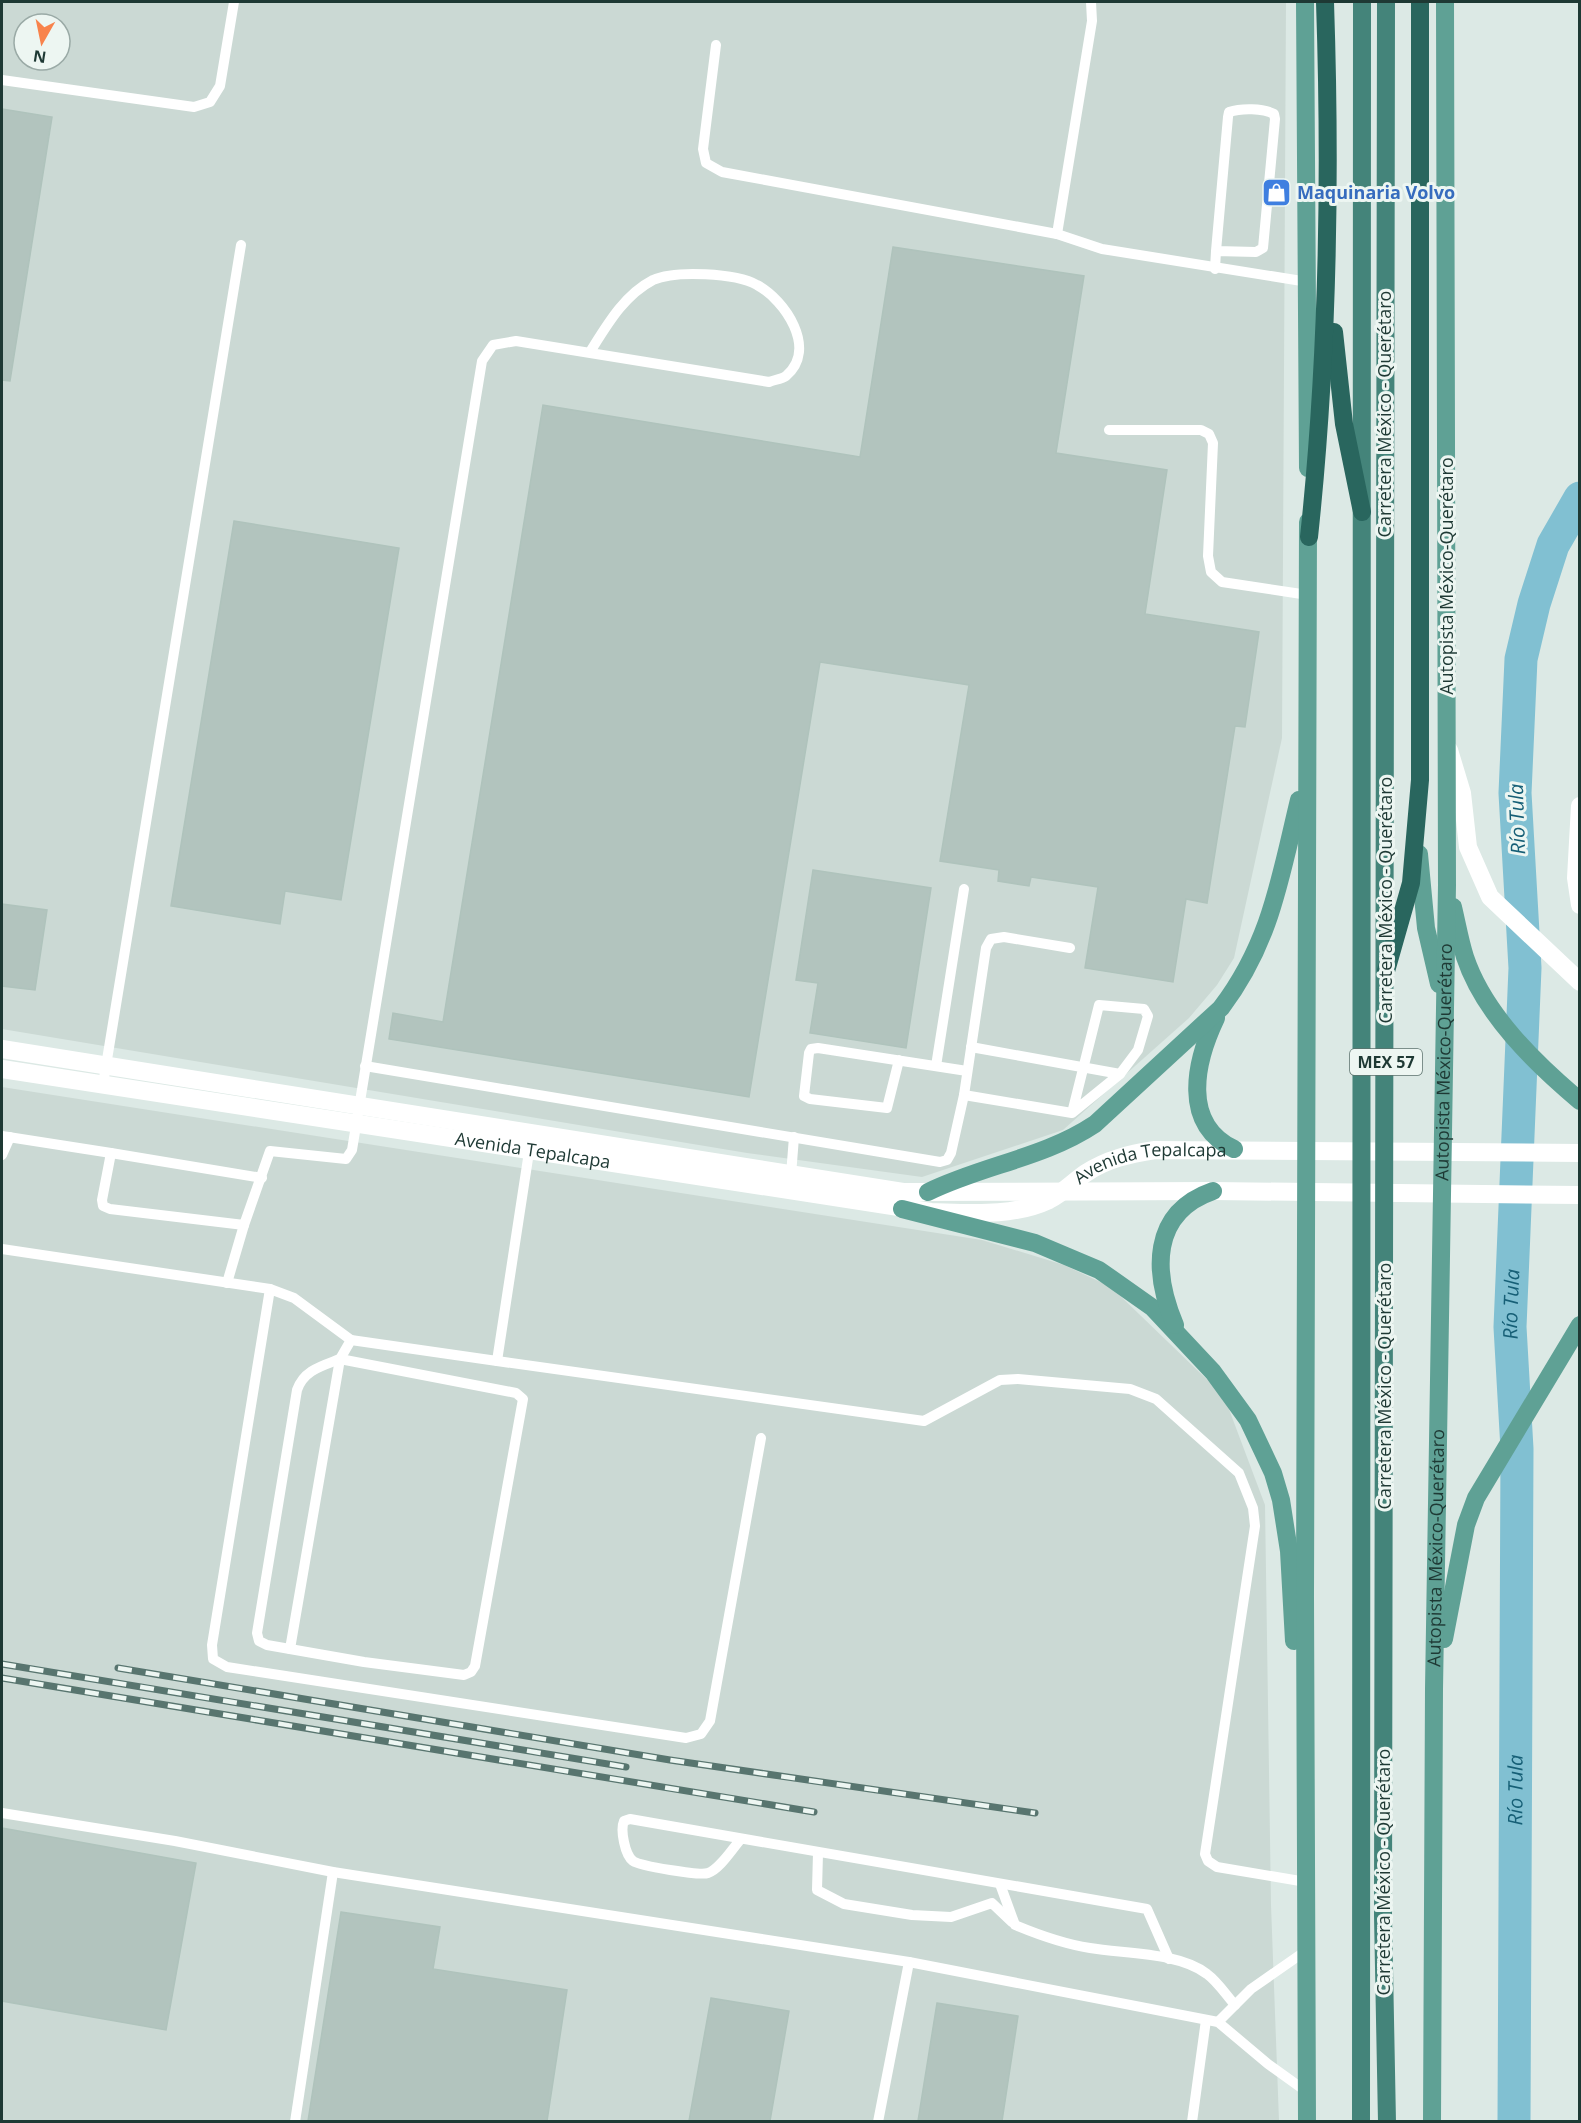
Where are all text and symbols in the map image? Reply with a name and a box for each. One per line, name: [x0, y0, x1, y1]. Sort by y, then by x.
north arrow: [12, 12, 72, 72]
text: N: [32, 45, 48, 69]
shop icon: Maquinaria Volvo: [1260, 177, 1292, 209]
place label: Maquinaria Volvo: [1297, 180, 1455, 204]
street label: Carretera México - Querétaro: [1372, 291, 1396, 537]
street label: Autopista México-Querétaro: [1434, 457, 1458, 695]
street label: Carretera México - Querétaro: [1373, 777, 1397, 1023]
water label: Río Tula: [1502, 783, 1531, 855]
street label: Autopista México-Querétaro: [1429, 943, 1457, 1181]
road number: MEX 57: [1350, 1049, 1422, 1075]
street label: Avenida Tepalcapa: [453, 1126, 612, 1174]
street label: Avenida Tepalcapa: [1068, 1137, 1227, 1189]
street label: Carretera México - Querétaro: [1372, 1263, 1396, 1509]
water label: Río Tula: [1496, 1268, 1525, 1340]
street label: Autopista México-Querétaro: [1421, 1429, 1449, 1667]
street label: Carretera México - Querétaro: [1371, 1749, 1395, 1995]
water label: Río Tula: [1501, 1755, 1529, 1825]

